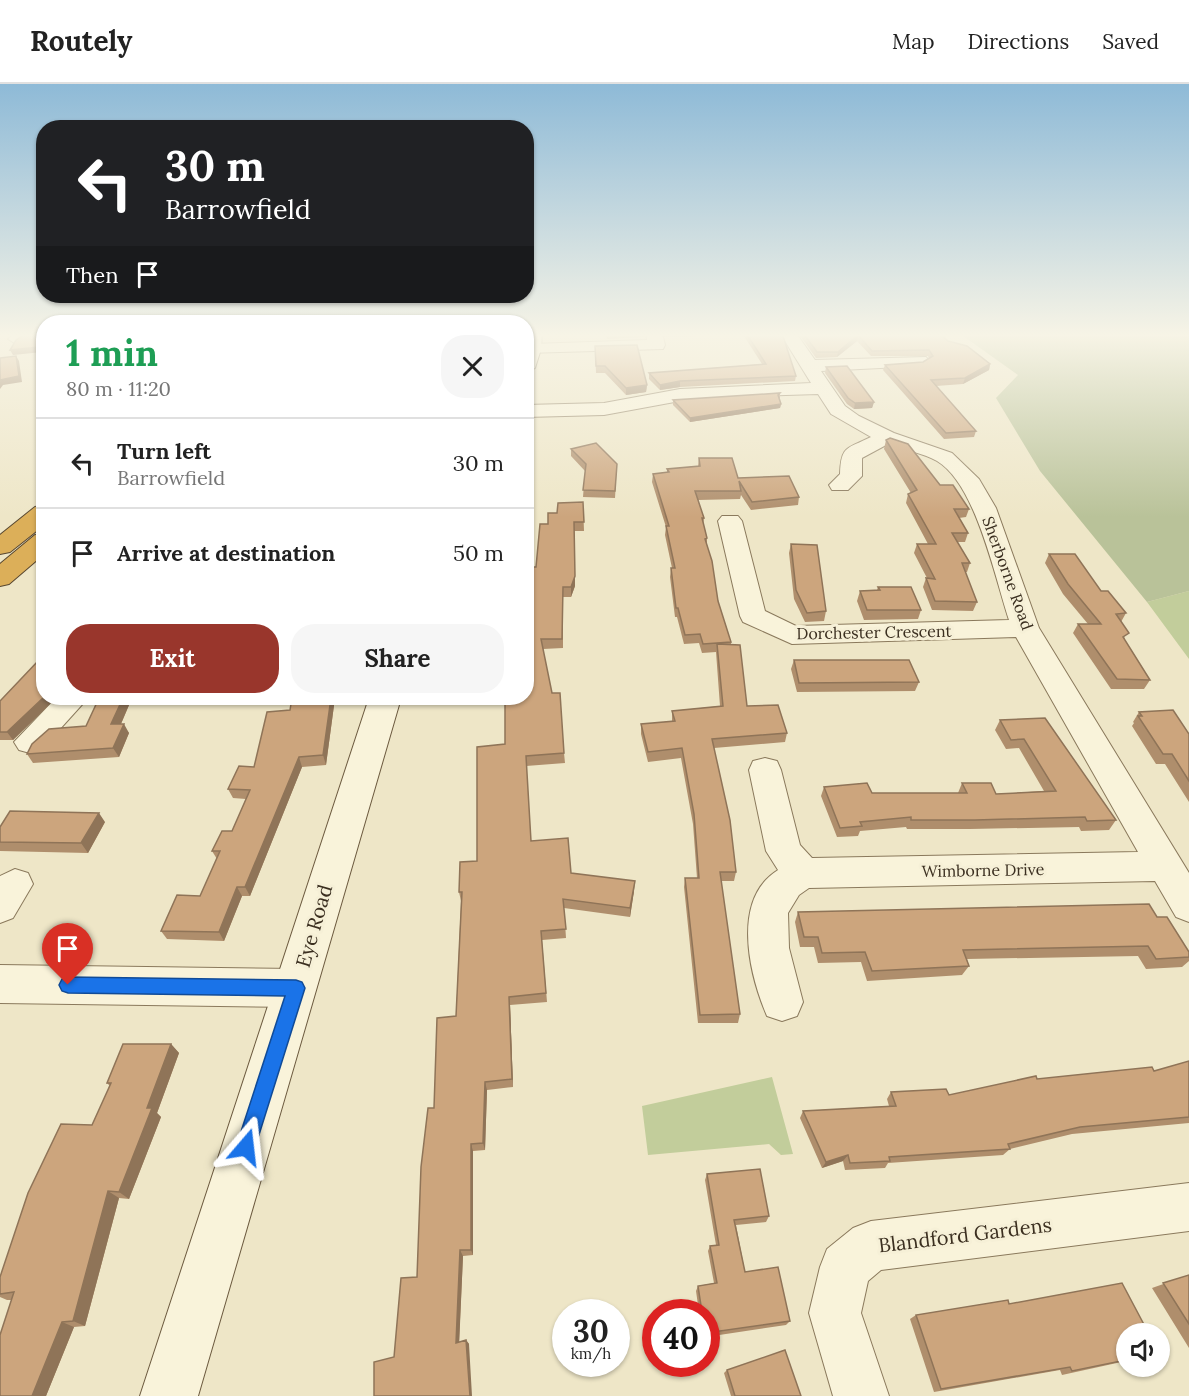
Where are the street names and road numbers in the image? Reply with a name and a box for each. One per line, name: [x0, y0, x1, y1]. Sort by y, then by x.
street label: Sherborne Road: [978, 513, 1038, 633]
street label: Dorchester Crescent: [796, 621, 953, 643]
street label: Wimborne Drive: [922, 859, 1045, 881]
street label: Eye Road: [290, 881, 337, 970]
street label: Blandford Gardens: [877, 1211, 1053, 1258]

